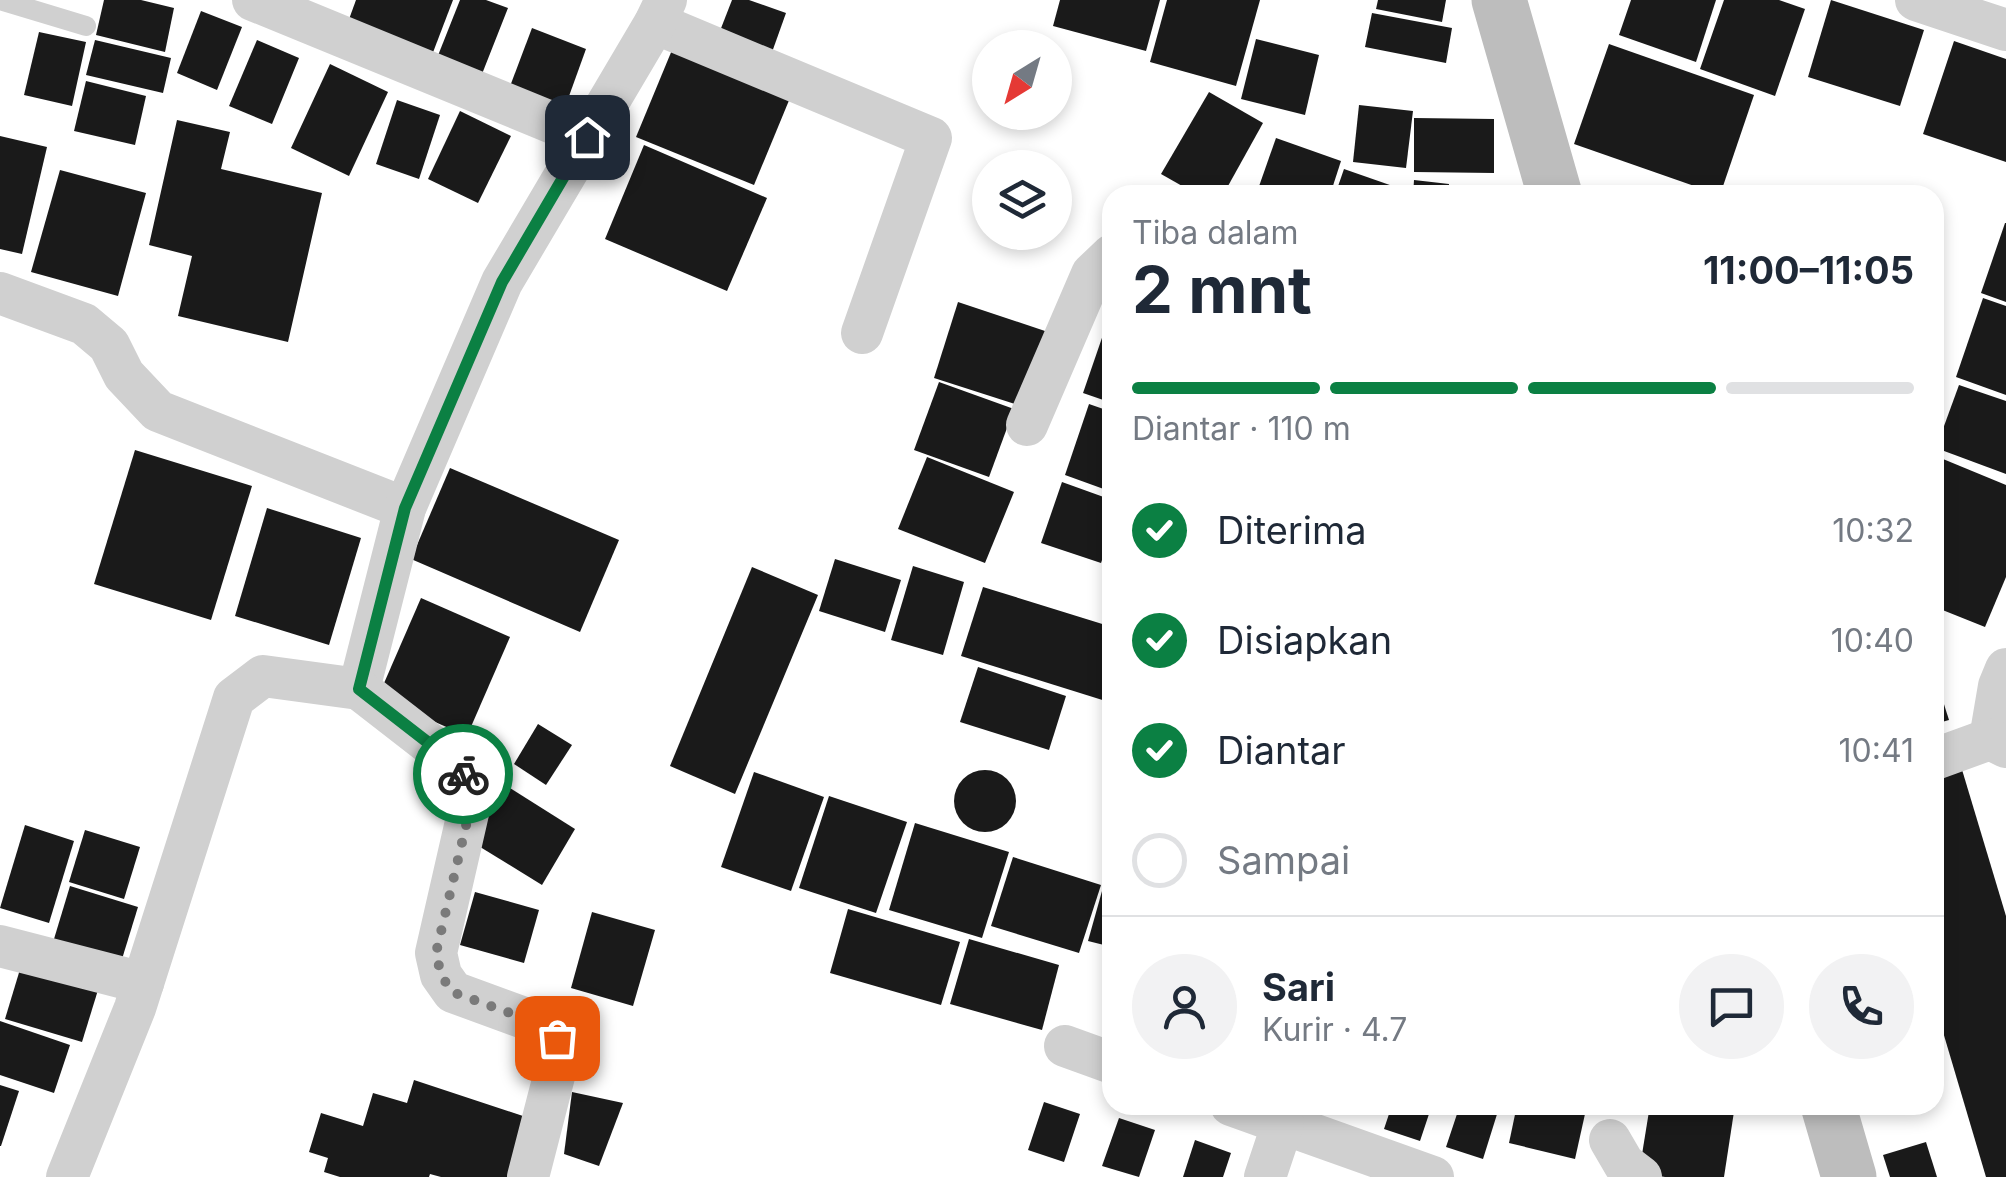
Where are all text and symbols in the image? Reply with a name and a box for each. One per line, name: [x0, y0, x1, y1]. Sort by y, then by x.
north arrow: [972, 30, 1072, 130]
map controls: [972, 30, 1072, 250]
pin: [545, 95, 630, 180]
icon: home: [560, 110, 615, 165]
button: layers: [972, 150, 1072, 250]
text: Tiba dalam: [1132, 213, 1299, 252]
text: 11:00–11:05: [1703, 247, 1914, 293]
text: 2 mnt: [1132, 250, 1312, 329]
text: Diantar · 110 m: [1132, 409, 1351, 448]
icon: check: [1132, 503, 1187, 558]
text: Diterima: [1217, 507, 1367, 553]
text: 10:32: [1832, 511, 1914, 550]
icon: check: [1132, 613, 1187, 668]
text: Disiapkan: [1217, 617, 1392, 663]
text: 10:40: [1831, 621, 1914, 660]
icon: check: [1132, 723, 1187, 778]
courier: [413, 724, 513, 824]
text: Diantar: [1217, 727, 1346, 773]
text: 10:41: [1839, 731, 1914, 770]
icon: bike: [436, 747, 491, 802]
text: Sampai: [1217, 837, 1350, 883]
button: person: [1132, 954, 1237, 1059]
button: chat: [1679, 954, 1784, 1059]
button: phone: [1809, 954, 1914, 1059]
text: Sari: [1262, 964, 1335, 1010]
pin: [515, 996, 600, 1081]
text: Kurir · 4.7: [1262, 1010, 1407, 1049]
icon: bag: [530, 1011, 585, 1066]

